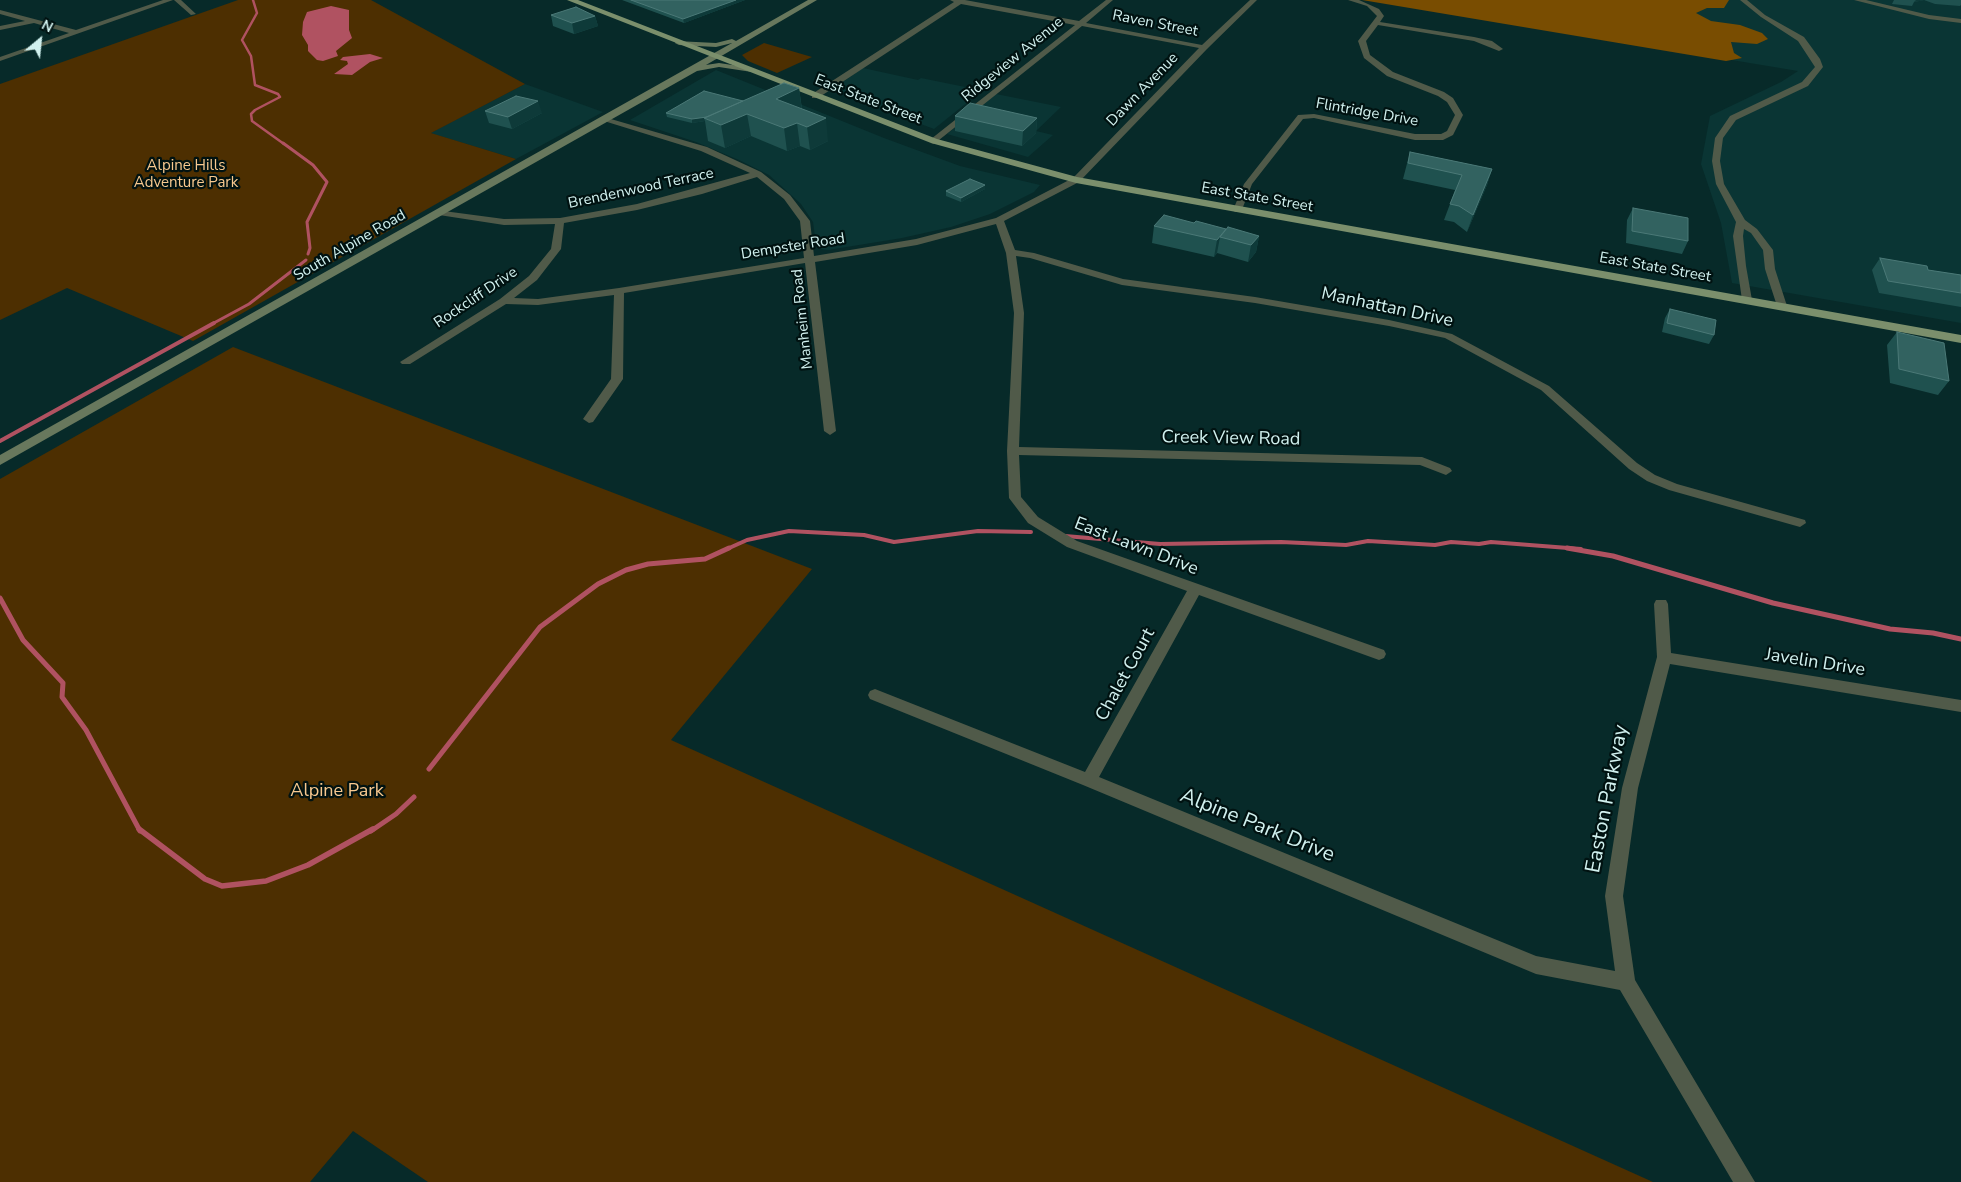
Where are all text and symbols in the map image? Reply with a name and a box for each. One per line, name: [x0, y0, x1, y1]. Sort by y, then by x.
street label: Raven Street: [1111, 7, 1199, 41]
street label: Ridgeview Avenue: [959, 14, 1067, 106]
north arrow: [15, 15, 65, 65]
text: N: [38, 15, 56, 37]
street label: Dawn Avenue: [1104, 50, 1182, 130]
street label: East State Street: [812, 71, 924, 129]
street label: Flintridge Drive: [1314, 95, 1420, 131]
park label: Alpine Hills Adventure Park: [134, 157, 238, 192]
street label: Brendenwood Terrace: [567, 165, 715, 213]
street label: East State Street: [1200, 179, 1314, 217]
street label: South Alpine Road: [291, 207, 409, 285]
street label: Dempster Road: [740, 230, 846, 264]
street label: East State Street: [1598, 249, 1712, 287]
street label: Rockcliff Drive: [431, 264, 521, 332]
street label: Manheim Road: [789, 268, 817, 370]
street label: Manhattan Drive: [1319, 283, 1455, 333]
street label: Creek View Road: [1161, 427, 1301, 451]
street label: East Lawn Drive: [1071, 513, 1201, 581]
street label: Chalet Court: [1092, 625, 1160, 725]
street label: Javelin Drive: [1763, 644, 1867, 682]
street label: Easton Parkway: [1581, 723, 1635, 875]
park label: Alpine Park: [290, 781, 384, 803]
street label: Alpine Park Drive: [1176, 784, 1338, 868]

